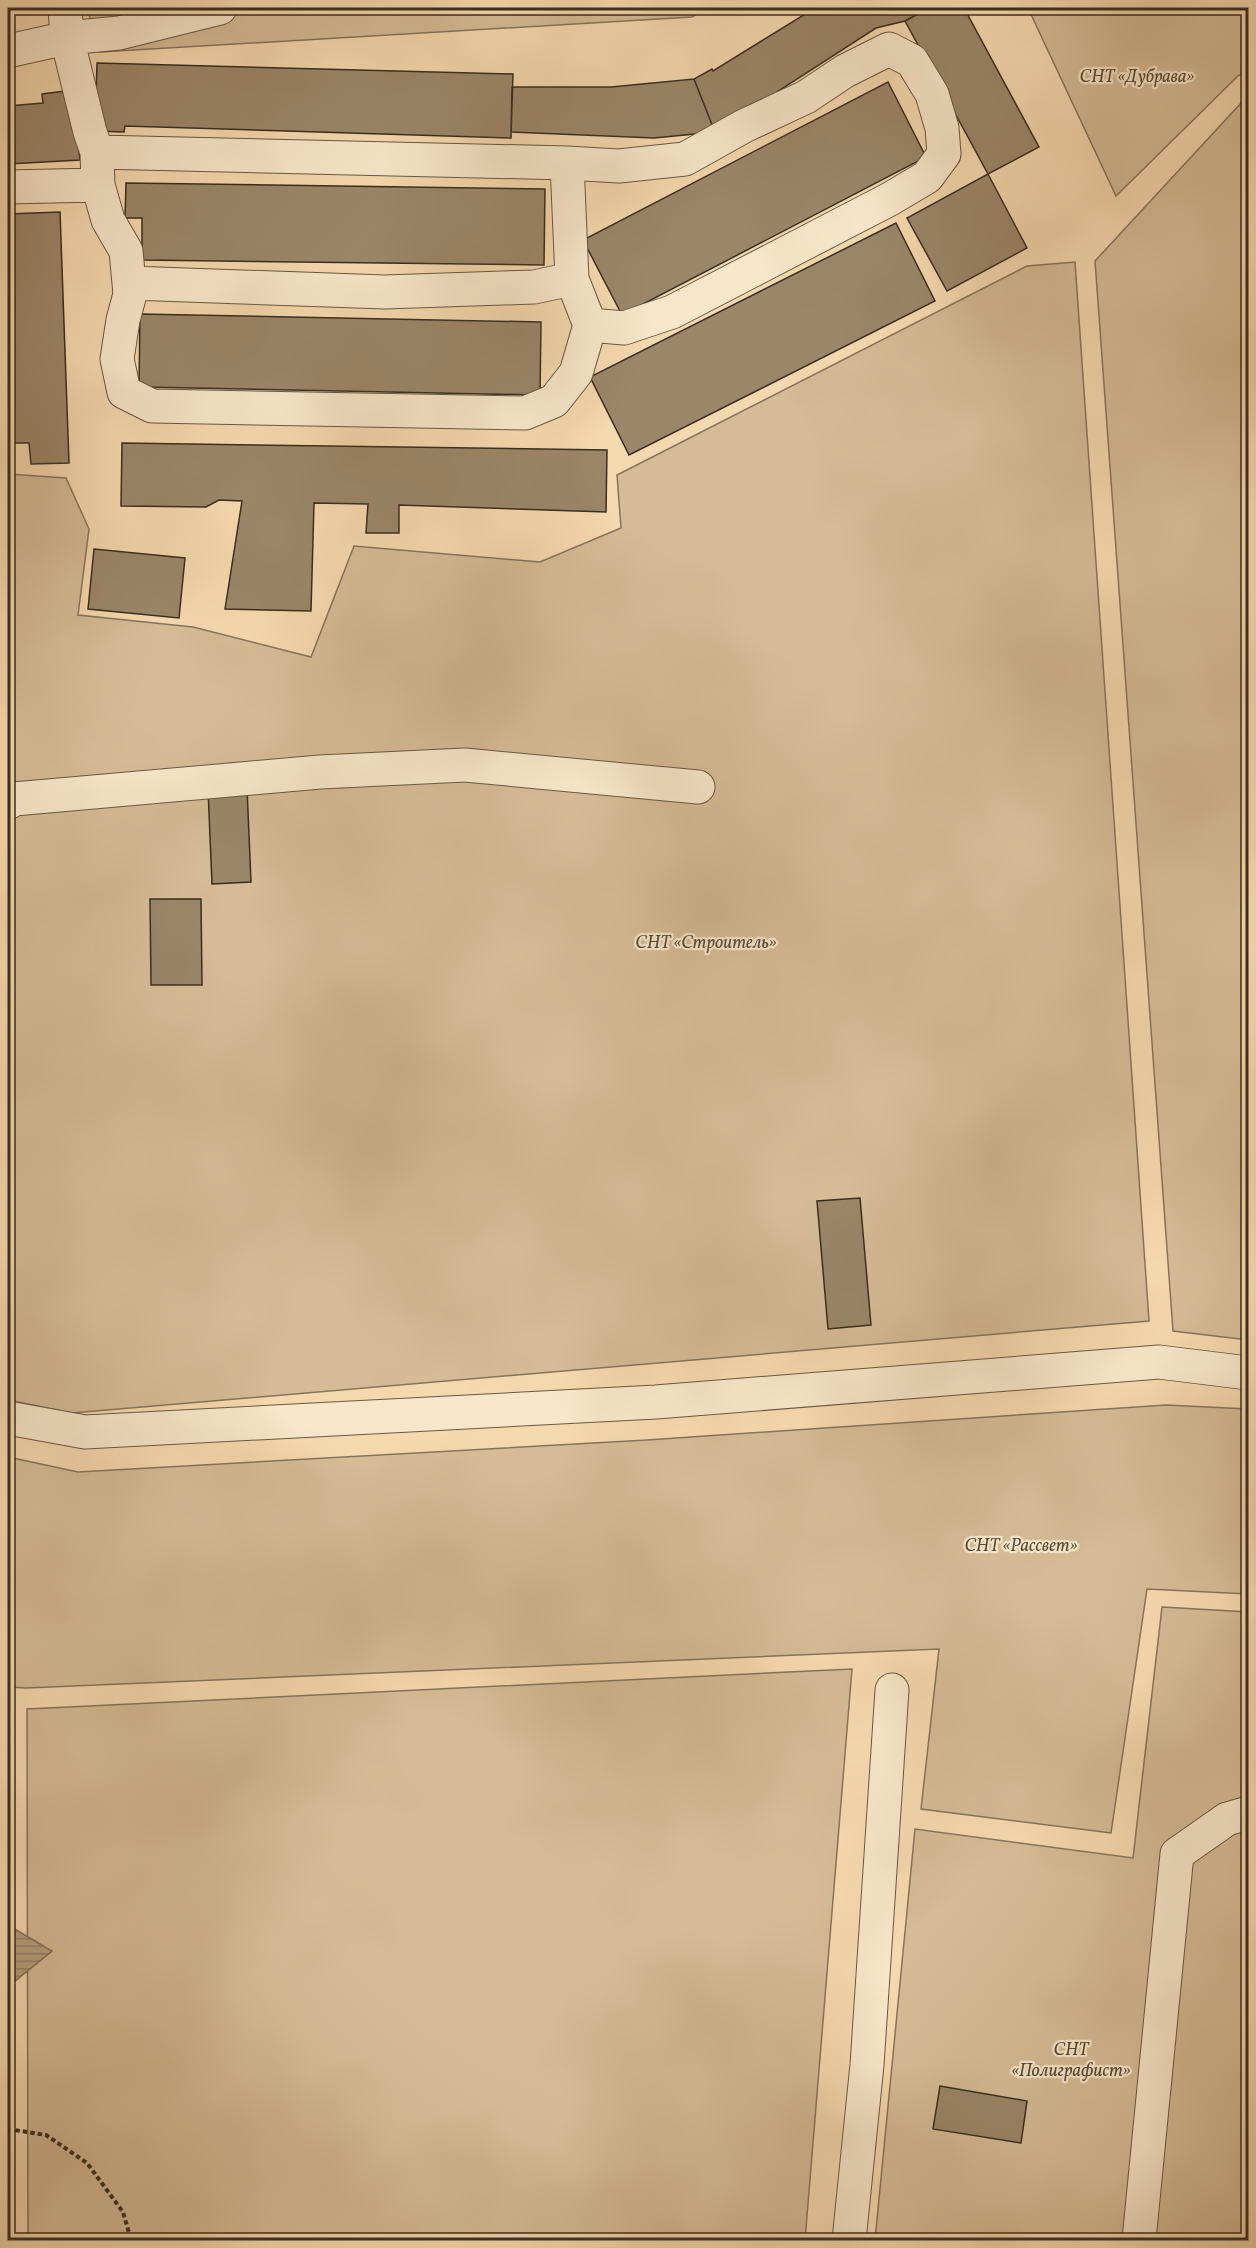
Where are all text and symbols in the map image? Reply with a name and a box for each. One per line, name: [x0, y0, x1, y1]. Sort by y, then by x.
park label: СНТ «Дубрава»: [1079, 65, 1195, 90]
park label: СНТ «Строитель»: [635, 931, 777, 956]
park label: СНТ «Рассвет»: [964, 1534, 1078, 1559]
park label: СНТ «Полиграфист»: [1011, 2038, 1131, 2084]

